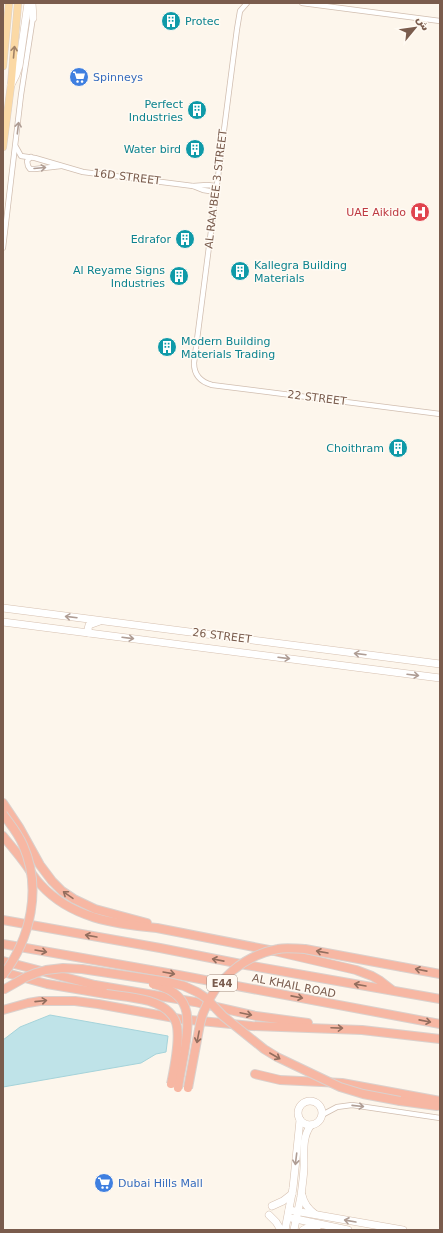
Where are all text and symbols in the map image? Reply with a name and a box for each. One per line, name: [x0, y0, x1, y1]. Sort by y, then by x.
north arrow: [395, 8, 435, 48]
building icon: Protec: [160, 10, 182, 32]
text: ش: [414, 14, 433, 33]
place label: Protec: [185, 15, 220, 28]
one-way arrow: [10, 46, 17, 59]
supermarket icon: Spinneys: [68, 66, 90, 88]
place label: Spinneys: [93, 71, 143, 84]
place label: Perfect Industries: [129, 98, 184, 124]
building icon: Perfect Industries: [186, 99, 208, 121]
one-way arrow: [14, 122, 22, 135]
street label: AL RAA'BEE 3 STREET: [202, 128, 230, 249]
building icon: Water bird: [184, 138, 206, 160]
place label: Water bird: [124, 143, 181, 156]
one-way arrow: [33, 165, 46, 172]
street label: 16D STREET: [92, 166, 162, 188]
hospital icon: UAE Aikido: [409, 201, 431, 223]
place label: UAE Aikido: [346, 206, 406, 219]
building icon: Edrafor: [174, 228, 196, 250]
place label: Edrafor: [131, 233, 171, 246]
place label: Kallegra Building Materials: [254, 259, 347, 285]
building icon: Kallegra Building Materials: [229, 260, 251, 282]
place label: Al Reyame Signs Industries: [73, 264, 165, 290]
building icon: Al Reyame Signs Industries: [168, 265, 190, 287]
place label: Modern Building Materials Trading: [181, 335, 275, 361]
building icon: Modern Building Materials Trading: [156, 336, 178, 358]
street label: 22 STREET: [287, 388, 348, 408]
building icon: Choithram: [387, 437, 409, 459]
place label: Choithram: [326, 442, 384, 455]
one-way arrow: [65, 613, 78, 621]
street label: 26 STREET: [192, 626, 253, 646]
one-way arrow: [121, 634, 134, 642]
one-way arrow: [354, 650, 367, 658]
one-way arrow: [277, 655, 290, 662]
one-way arrow: [406, 671, 419, 678]
one-way arrow: [63, 891, 74, 899]
one-way arrow: [85, 931, 98, 939]
one-way arrow: [35, 947, 48, 955]
one-way arrow: [316, 948, 329, 956]
one-way arrow: [212, 955, 225, 963]
one-way arrow: [415, 966, 428, 974]
one-way arrow: [163, 969, 176, 977]
street label: AL KHAIL ROAD: [251, 971, 337, 1001]
road number: E44: [207, 975, 237, 991]
one-way arrow: [354, 981, 367, 989]
one-way arrow: [290, 994, 303, 1002]
one-way arrow: [34, 997, 47, 1004]
one-way arrow: [239, 1011, 252, 1019]
one-way arrow: [418, 1018, 431, 1026]
one-way arrow: [330, 1025, 343, 1032]
one-way arrow: [194, 1030, 202, 1043]
one-way arrow: [269, 1053, 281, 1061]
one-way arrow: [352, 1102, 365, 1110]
one-way arrow: [292, 1152, 300, 1165]
supermarket icon: Dubai Hills Mall: [93, 1172, 115, 1194]
place label: Dubai Hills Mall: [118, 1177, 203, 1190]
one-way arrow: [344, 1217, 357, 1225]

